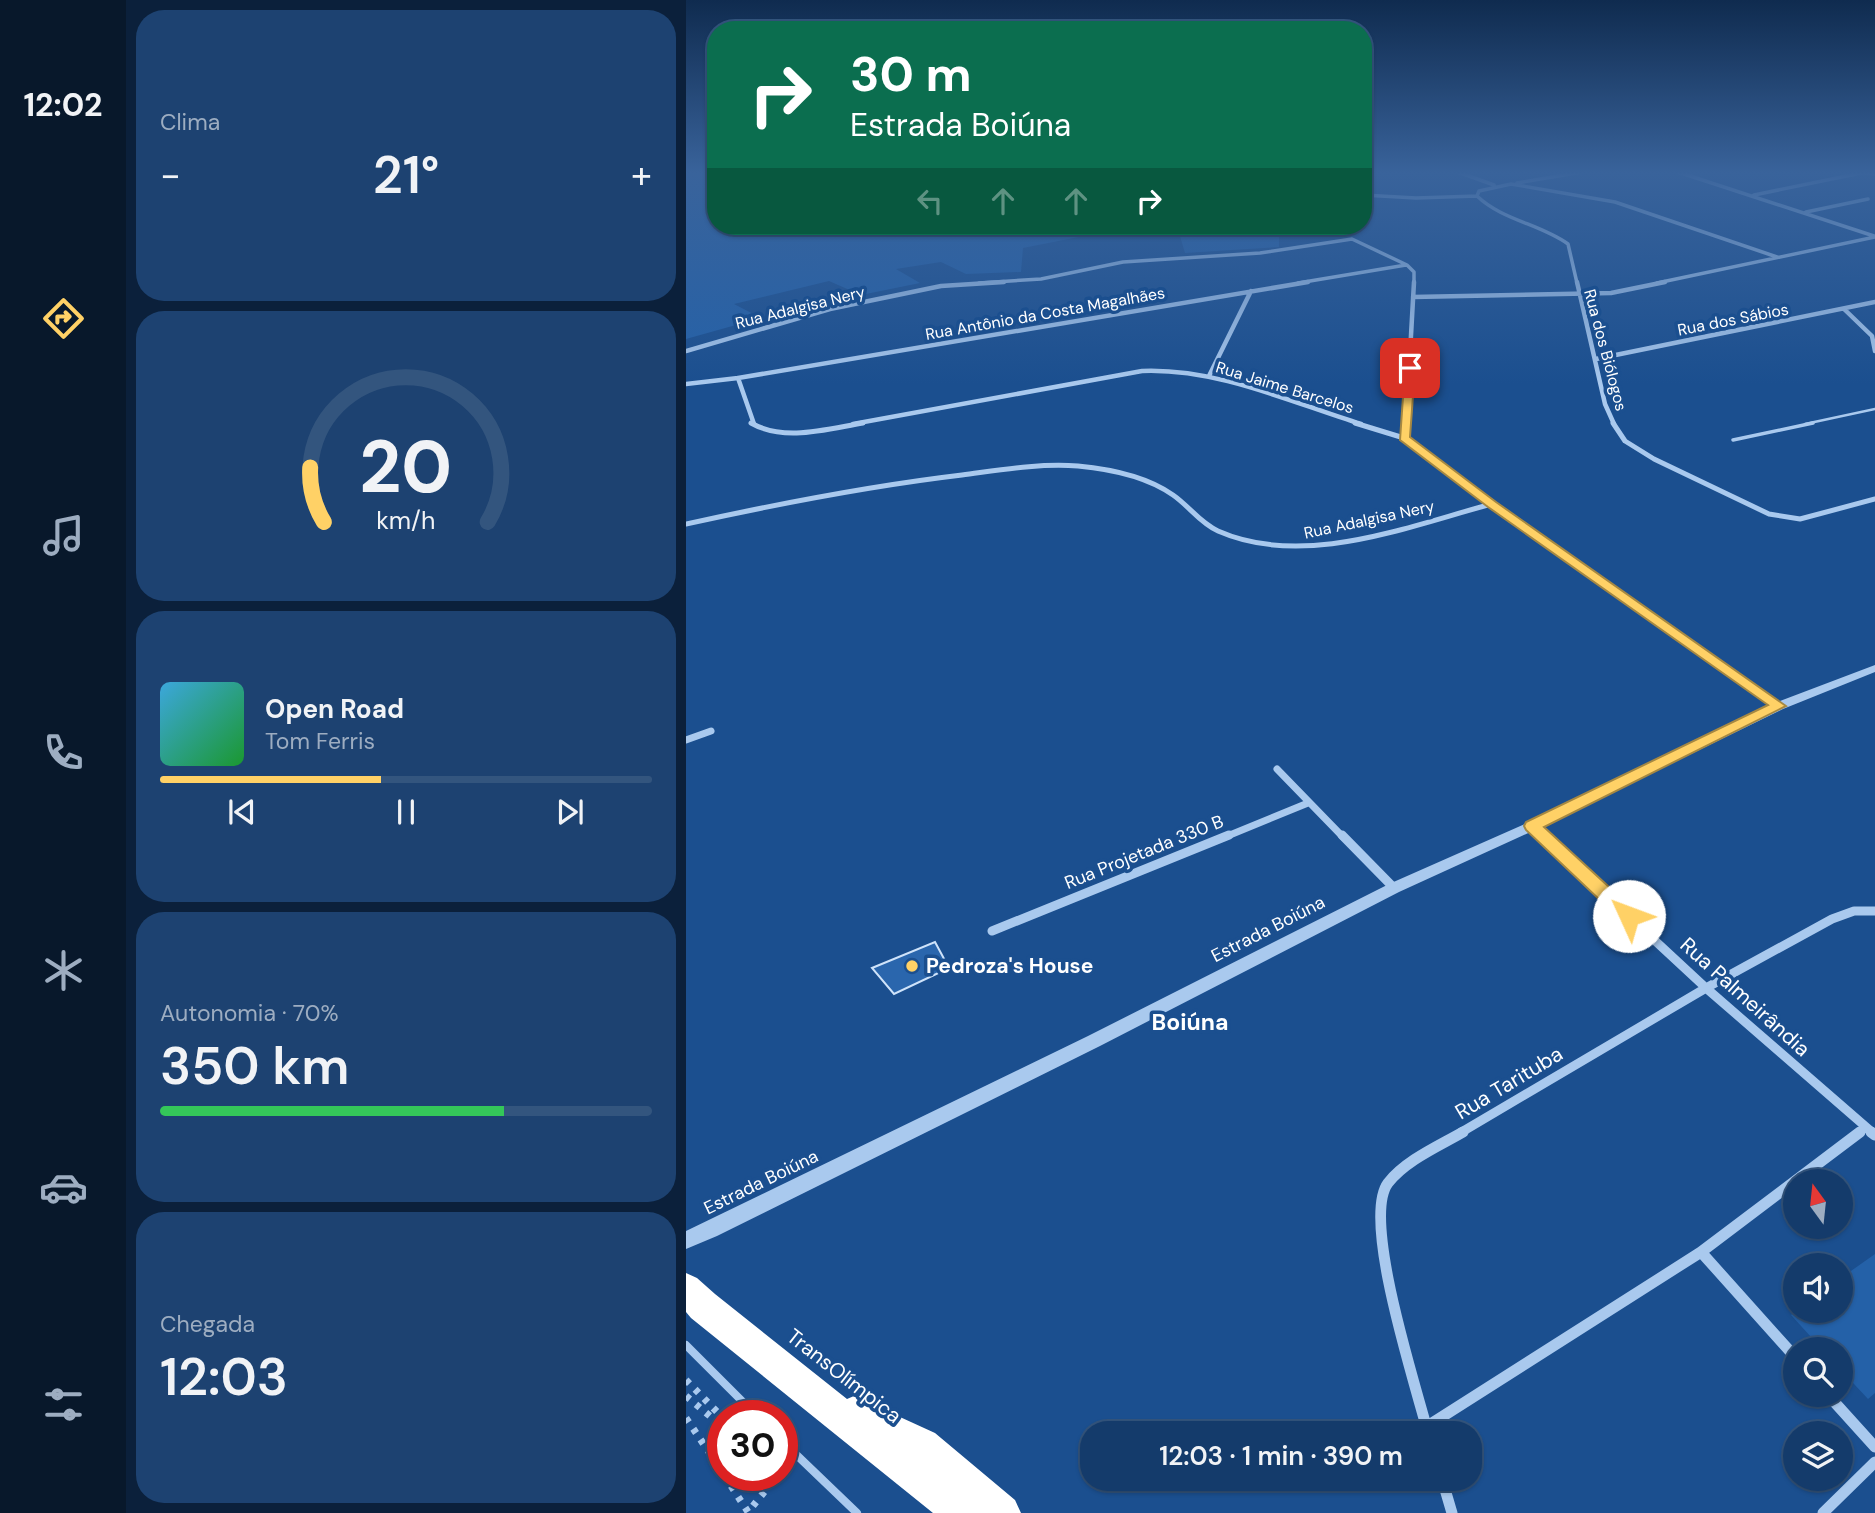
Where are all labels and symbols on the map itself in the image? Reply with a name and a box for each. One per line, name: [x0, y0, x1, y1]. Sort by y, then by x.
street label: Rua Adalgisa Nery: [733, 281, 867, 334]
street label: Rua Antônio da Costa Magalhães: [924, 282, 1167, 345]
street label: Rua dos Biólogos: [1579, 287, 1632, 413]
street label: Rua dos Sábios: [1676, 298, 1790, 341]
pin: [1380, 338, 1440, 398]
street label: Rua Jaime Barcelos: [1213, 357, 1356, 418]
street label: Rua Adalgisa Nery: [1302, 495, 1436, 544]
street label: Rua Projetada 330 B: [1061, 809, 1227, 895]
position arrow: [1592, 879, 1666, 953]
street label: Estrada Boiúna: [1207, 890, 1329, 968]
street label: Rua Palmeirândia: [1674, 931, 1816, 1063]
place label: Pedroza's House: [926, 952, 1093, 980]
marker: Pedroza's House: [904, 958, 920, 974]
district label: Boiúna: [1152, 1007, 1228, 1037]
street label: Rua Tarituba: [1450, 1040, 1568, 1126]
street label: Estrada Boiúna: [700, 1144, 822, 1220]
north arrow: [1783, 1169, 1853, 1239]
street label: TransOlímpica: [781, 1322, 907, 1430]
speed limit sign: 30: [707, 1400, 798, 1491]

